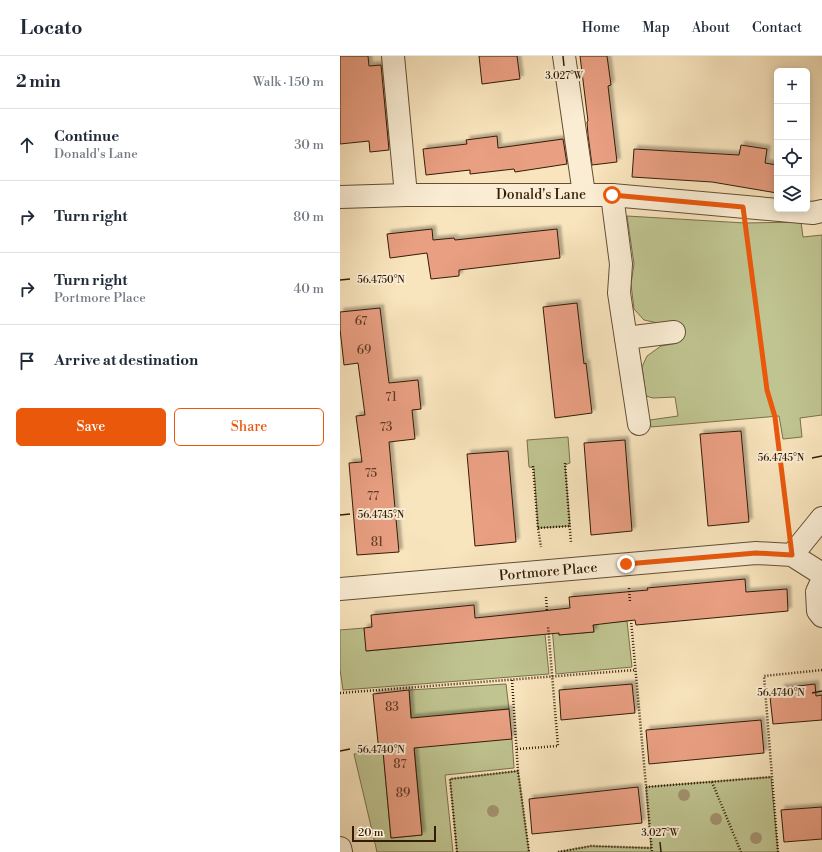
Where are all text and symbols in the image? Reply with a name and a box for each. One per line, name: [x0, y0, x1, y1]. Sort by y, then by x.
text: Locato: [20, 16, 82, 40]
text: Home: [582, 19, 620, 37]
text: Map: [642, 19, 670, 37]
text: About: [692, 19, 730, 37]
text: Contact: [752, 19, 802, 37]
map controls: [774, 68, 810, 212]
button: +: [774, 68, 810, 104]
text: 3.027°W: [545, 70, 584, 82]
text: 2 min: [16, 71, 61, 93]
text: Walk · 150 m: [253, 74, 324, 90]
button: −: [774, 104, 810, 140]
text: Continue: [54, 127, 119, 146]
icon: ahead: [16, 134, 38, 156]
text: 30 m: [294, 137, 324, 153]
button: locate: [774, 140, 810, 176]
text: Donald's Lane: [54, 146, 138, 162]
button: layers: [774, 176, 810, 212]
street label: Donald's Lane: [496, 186, 586, 204]
route start: [603, 186, 621, 204]
icon: right: [16, 206, 38, 228]
text: Turn right: [54, 207, 128, 226]
text: 80 m: [293, 209, 324, 225]
text: Turn right: [54, 271, 128, 290]
text: 56.4750°N: [357, 274, 405, 286]
icon: right: [16, 278, 38, 300]
text: 40 m: [294, 281, 324, 297]
text: Portmore Place: [54, 290, 146, 306]
house number: 67: [355, 314, 367, 329]
house number: 69: [357, 343, 371, 358]
icon: arrive: [16, 350, 38, 372]
text: Arrive at destination: [54, 351, 198, 370]
house number: 71: [385, 390, 398, 405]
button: Save: [16, 408, 166, 446]
button: Share: [174, 408, 324, 446]
house number: 73: [380, 420, 393, 435]
text: 56.4745°N: [758, 452, 805, 464]
house number: 75: [365, 466, 378, 481]
house number: 77: [367, 489, 379, 504]
text: 56.4745°N: [358, 509, 405, 521]
house number: 81: [371, 535, 384, 550]
route end: [617, 555, 635, 573]
street label: Portmore Place: [498, 559, 598, 585]
text: 56.4740°N: [757, 687, 805, 699]
house number: 83: [385, 700, 399, 715]
text: 56.4740°N: [357, 744, 405, 756]
house number: 87: [393, 757, 407, 772]
house number: 89: [396, 786, 410, 801]
scale bar: [352, 824, 436, 843]
text: 20 m: [358, 826, 383, 840]
text: 3.027°W: [641, 827, 680, 839]

